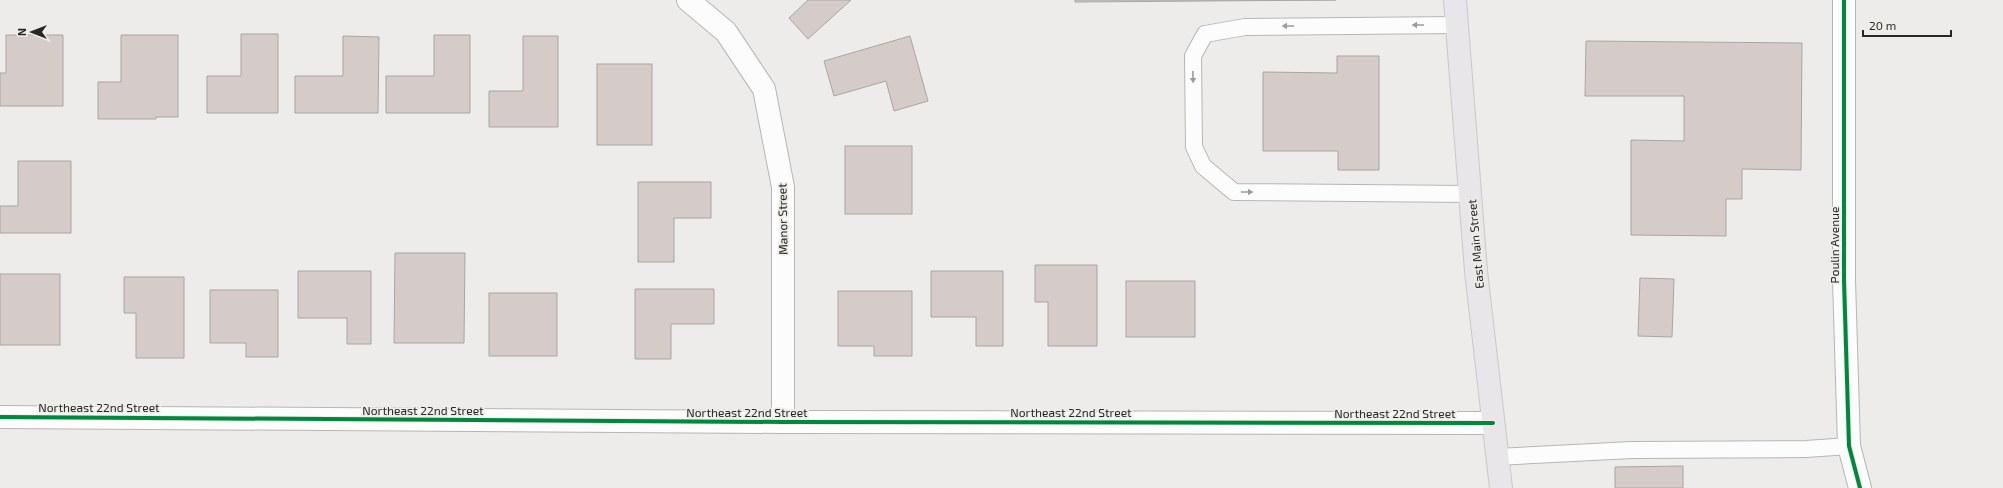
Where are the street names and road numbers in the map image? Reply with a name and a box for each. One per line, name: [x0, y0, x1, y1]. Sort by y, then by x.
street label: Manor Street: [774, 183, 790, 255]
street label: East Main Street: [1464, 198, 1486, 289]
street label: Poulin Avenue: [1827, 207, 1841, 283]
street label: Northeast 22nd Street: [38, 400, 160, 414]
street label: Northeast 22nd Street: [362, 403, 484, 417]
street label: Northeast 22nd Street: [686, 405, 808, 419]
street label: Northeast 22nd Street: [1010, 405, 1132, 419]
street label: Northeast 22nd Street: [1334, 406, 1456, 420]

